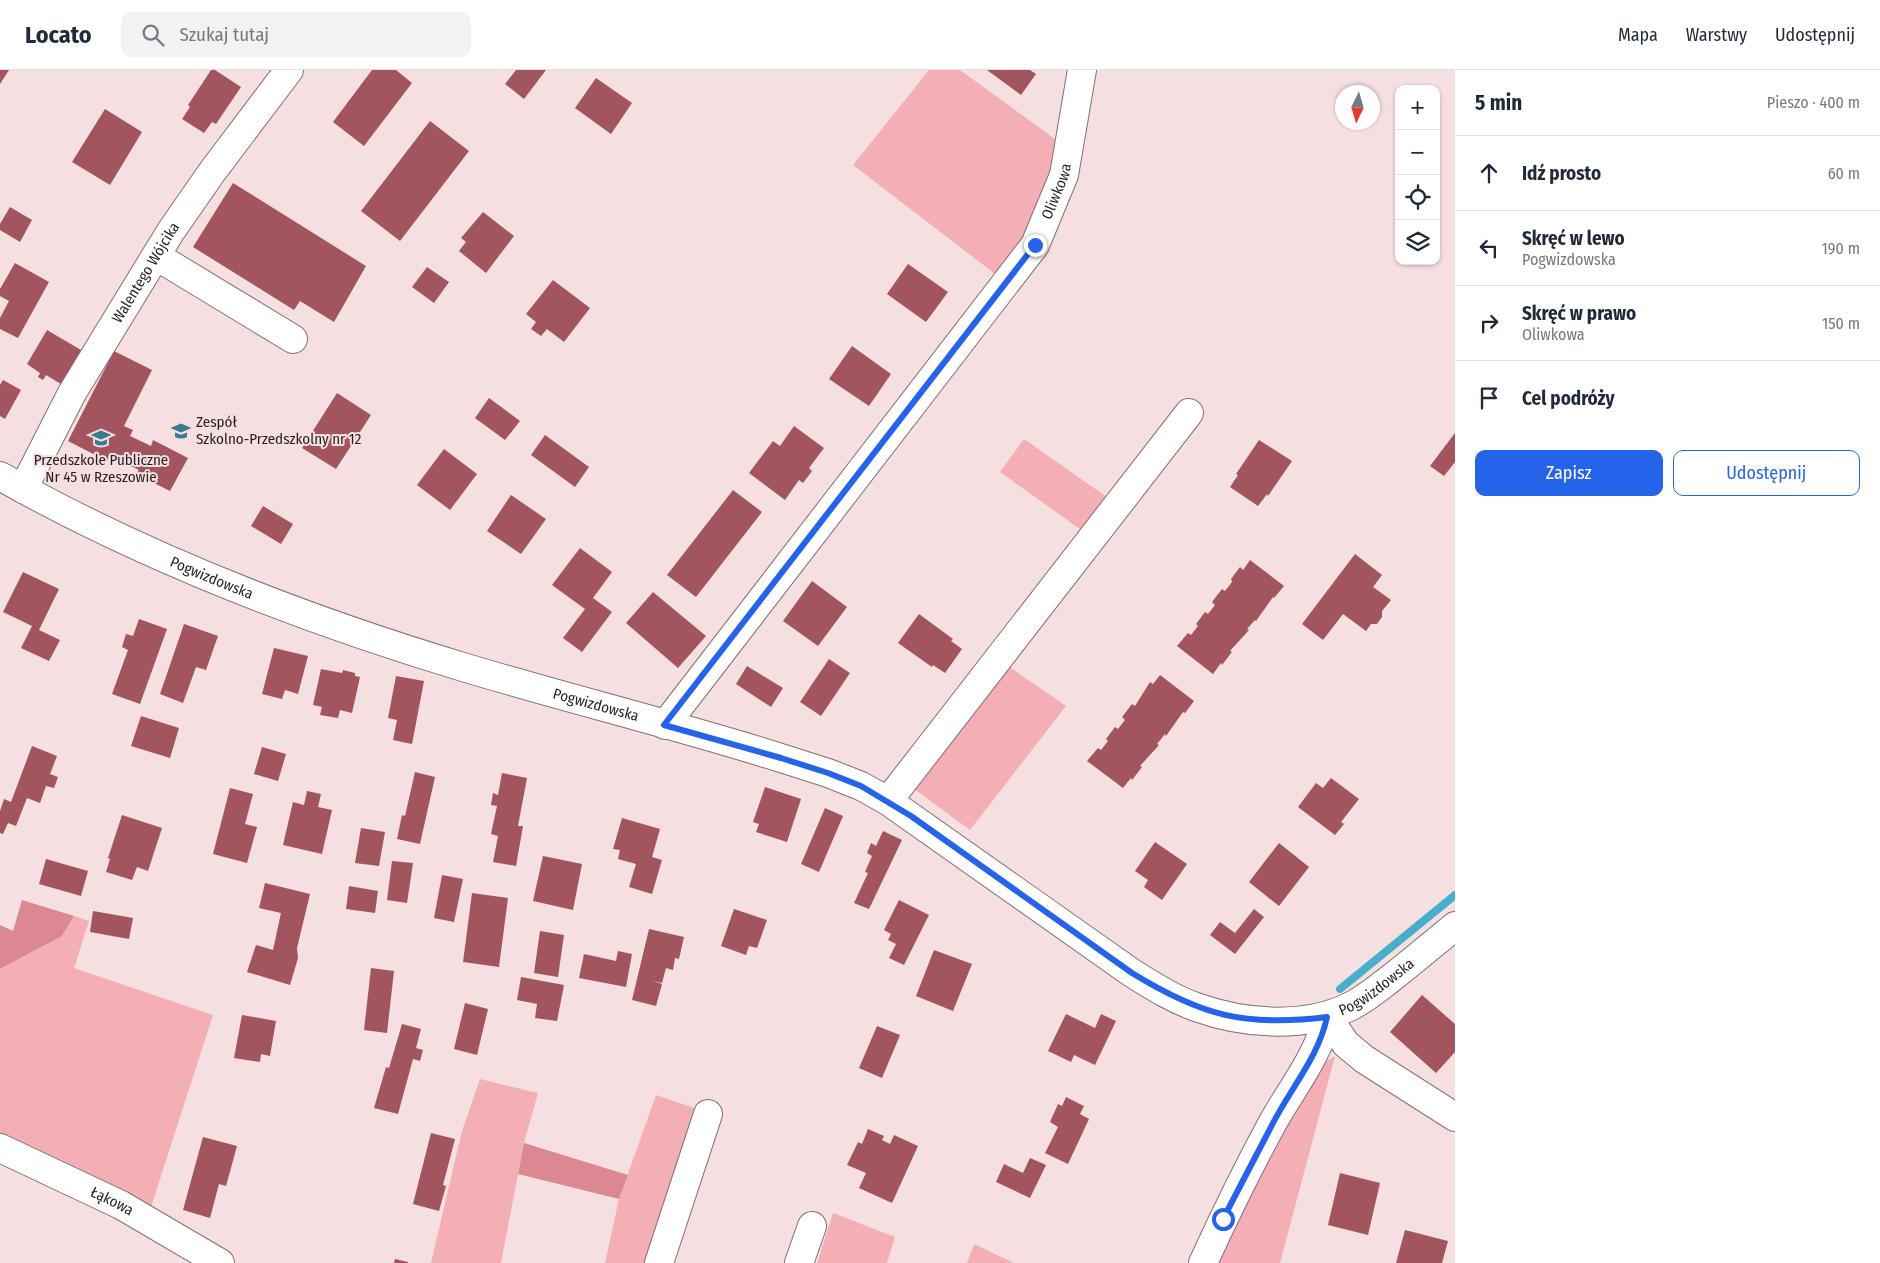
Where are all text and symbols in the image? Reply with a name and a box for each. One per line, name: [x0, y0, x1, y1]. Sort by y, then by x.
search box: [121, 12, 471, 57]
text: Locato: [25, 21, 91, 49]
icon: search: [139, 21, 167, 49]
text: Szukaj tutaj: [179, 23, 269, 46]
text: Mapa: [1618, 24, 1658, 46]
text: Warstwy: [1686, 24, 1747, 46]
text: Udostępnij: [1775, 24, 1855, 46]
north arrow: [1335, 85, 1380, 130]
map controls: [1395, 85, 1440, 265]
button: +: [1395, 85, 1440, 130]
text: 5 min: [1475, 90, 1522, 116]
text: Pieszo · 400 m: [1767, 93, 1860, 112]
button: −: [1395, 130, 1440, 175]
icon: ahead: [1475, 159, 1503, 187]
street label: Oliwkowa: [1038, 162, 1075, 222]
text: Idź prosto: [1522, 162, 1601, 185]
text: 60 m: [1828, 164, 1860, 183]
button: locate: [1395, 175, 1440, 220]
street label: Walentego Wójcika: [108, 219, 183, 326]
button: layers: [1395, 220, 1440, 265]
text: Skręć w lewo: [1522, 227, 1625, 250]
route end: [1024, 234, 1047, 257]
icon: left: [1475, 234, 1503, 262]
text: 190 m: [1822, 239, 1860, 258]
text: Pogwizdowska: [1522, 250, 1616, 269]
text: Skręć w prawo: [1522, 302, 1636, 325]
icon: right: [1475, 309, 1503, 337]
text: 150 m: [1822, 314, 1860, 333]
text: Oliwkowa: [1522, 325, 1585, 344]
icon: arrive: [1475, 384, 1503, 412]
text: Cel podróży: [1522, 387, 1615, 410]
place label: Zespół Szkolno-Przedszkolny nr 12: [196, 413, 362, 448]
school or university icon: Zespół Szkolno-Przedszkolny nr 12: [170, 420, 192, 442]
school or university icon: Przedszkole Publiczne Nr 45 w Rzeszowie: [90, 427, 112, 449]
button: Zapisz: [1475, 450, 1663, 496]
button: Udostępnij: [1673, 450, 1860, 496]
place label: Przedszkole Publiczne Nr 45 w Rzeszowie: [34, 451, 168, 486]
street label: Pogwizdowska: [167, 553, 256, 603]
street label: Pogwizdowska: [551, 684, 641, 725]
street label: Pogwizdowska: [1336, 955, 1418, 1019]
street label: Łąkowa: [88, 1183, 137, 1219]
route start: [1212, 1208, 1235, 1231]

